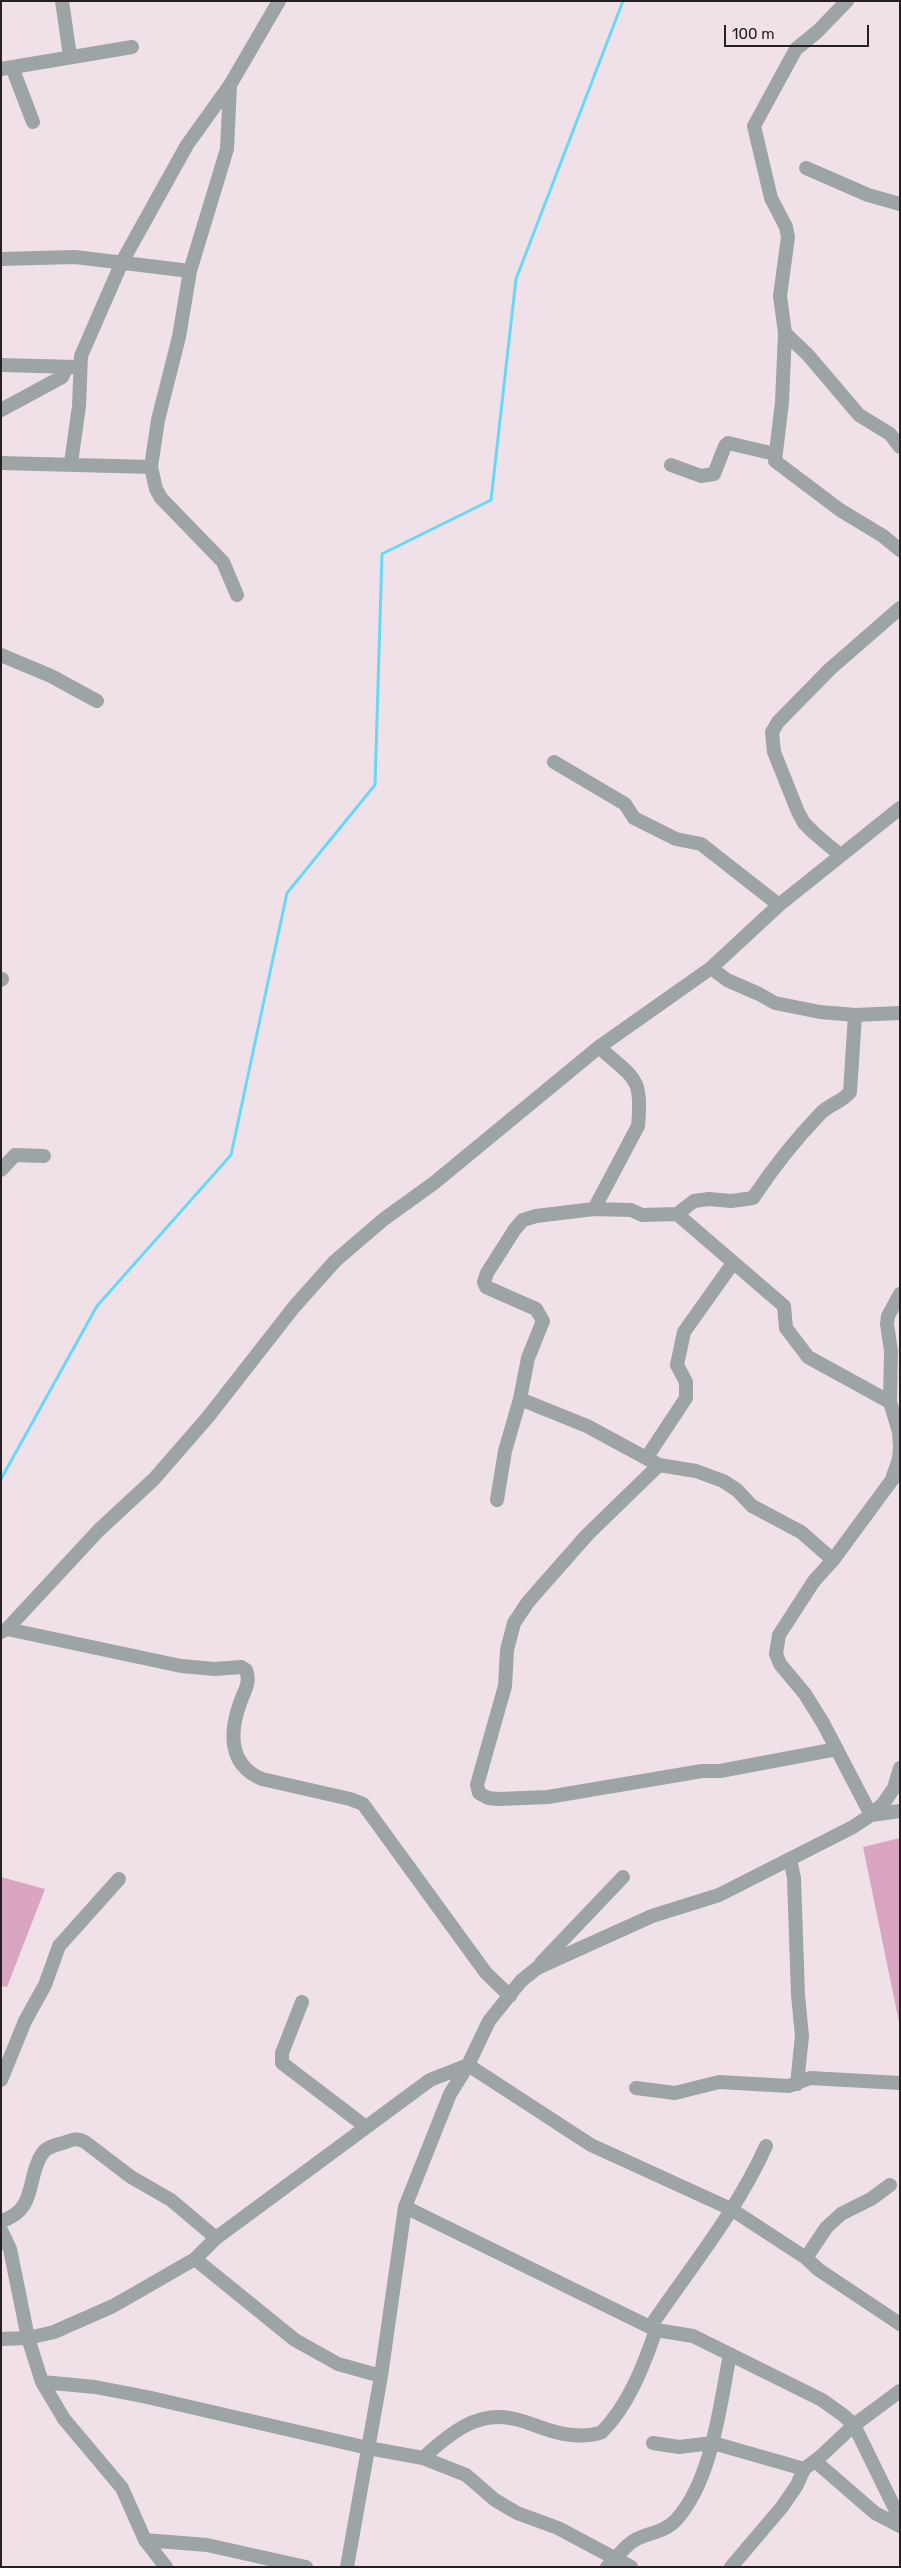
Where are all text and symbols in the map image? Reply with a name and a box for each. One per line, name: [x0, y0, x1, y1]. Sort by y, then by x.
scale bar: [726, 15, 871, 47]
text: 100 m: [732, 25, 774, 43]

